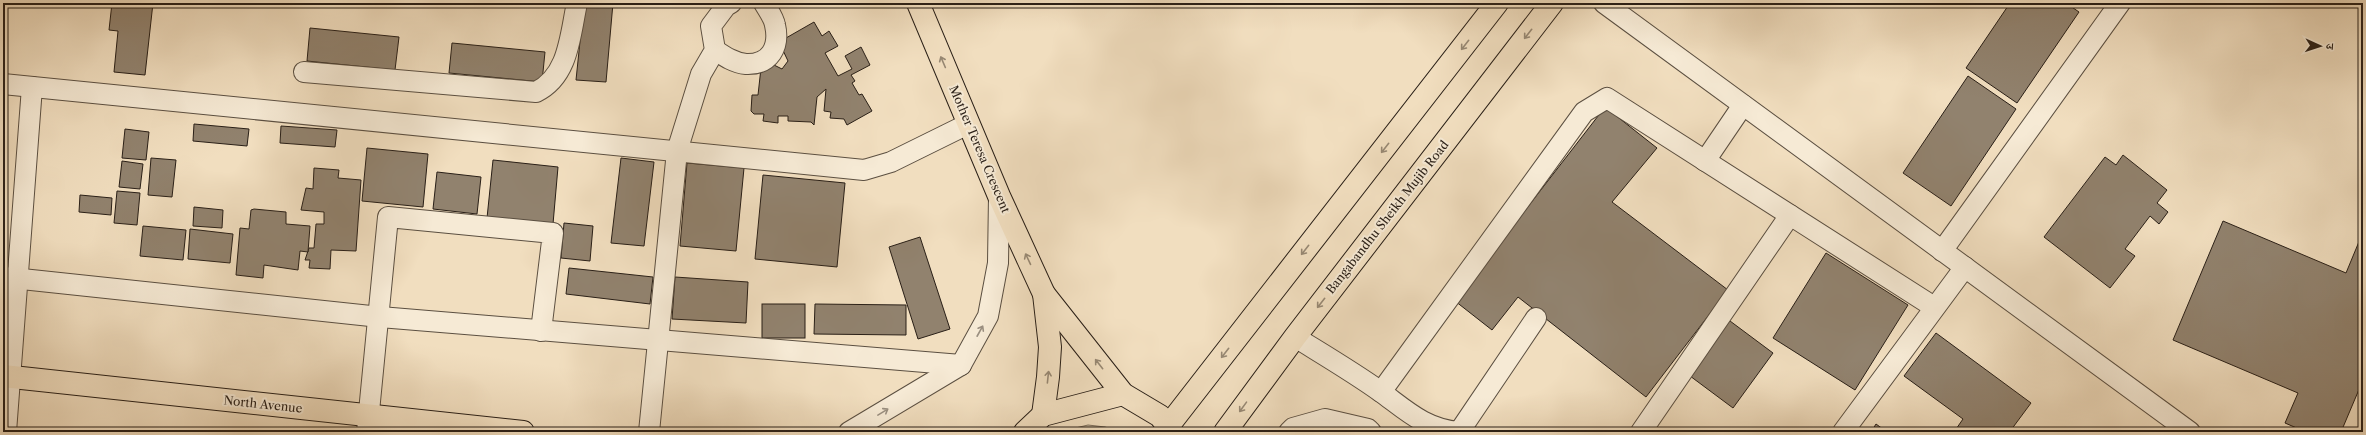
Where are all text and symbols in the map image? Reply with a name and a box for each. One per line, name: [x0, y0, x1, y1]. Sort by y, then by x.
north arrow: [2300, 26, 2340, 66]
one-way arrow: [1524, 28, 1532, 39]
one-way arrow: [1460, 39, 1469, 50]
text: उ: [2323, 42, 2337, 51]
one-way arrow: [939, 57, 946, 69]
street label: Mother Teresa Crescent: [946, 83, 1014, 216]
street label: Bangabandhu Sheikh Mujib Road: [1322, 137, 1452, 297]
one-way arrow: [1381, 142, 1389, 153]
one-way arrow: [1301, 245, 1309, 256]
one-way arrow: [1024, 253, 1031, 265]
one-way arrow: [1317, 298, 1325, 309]
one-way arrow: [976, 325, 984, 337]
one-way arrow: [1221, 347, 1230, 358]
one-way arrow: [1095, 358, 1103, 369]
one-way arrow: [1044, 371, 1052, 384]
street label: North Avenue: [223, 392, 303, 416]
one-way arrow: [1239, 402, 1247, 413]
one-way arrow: [877, 408, 888, 416]

